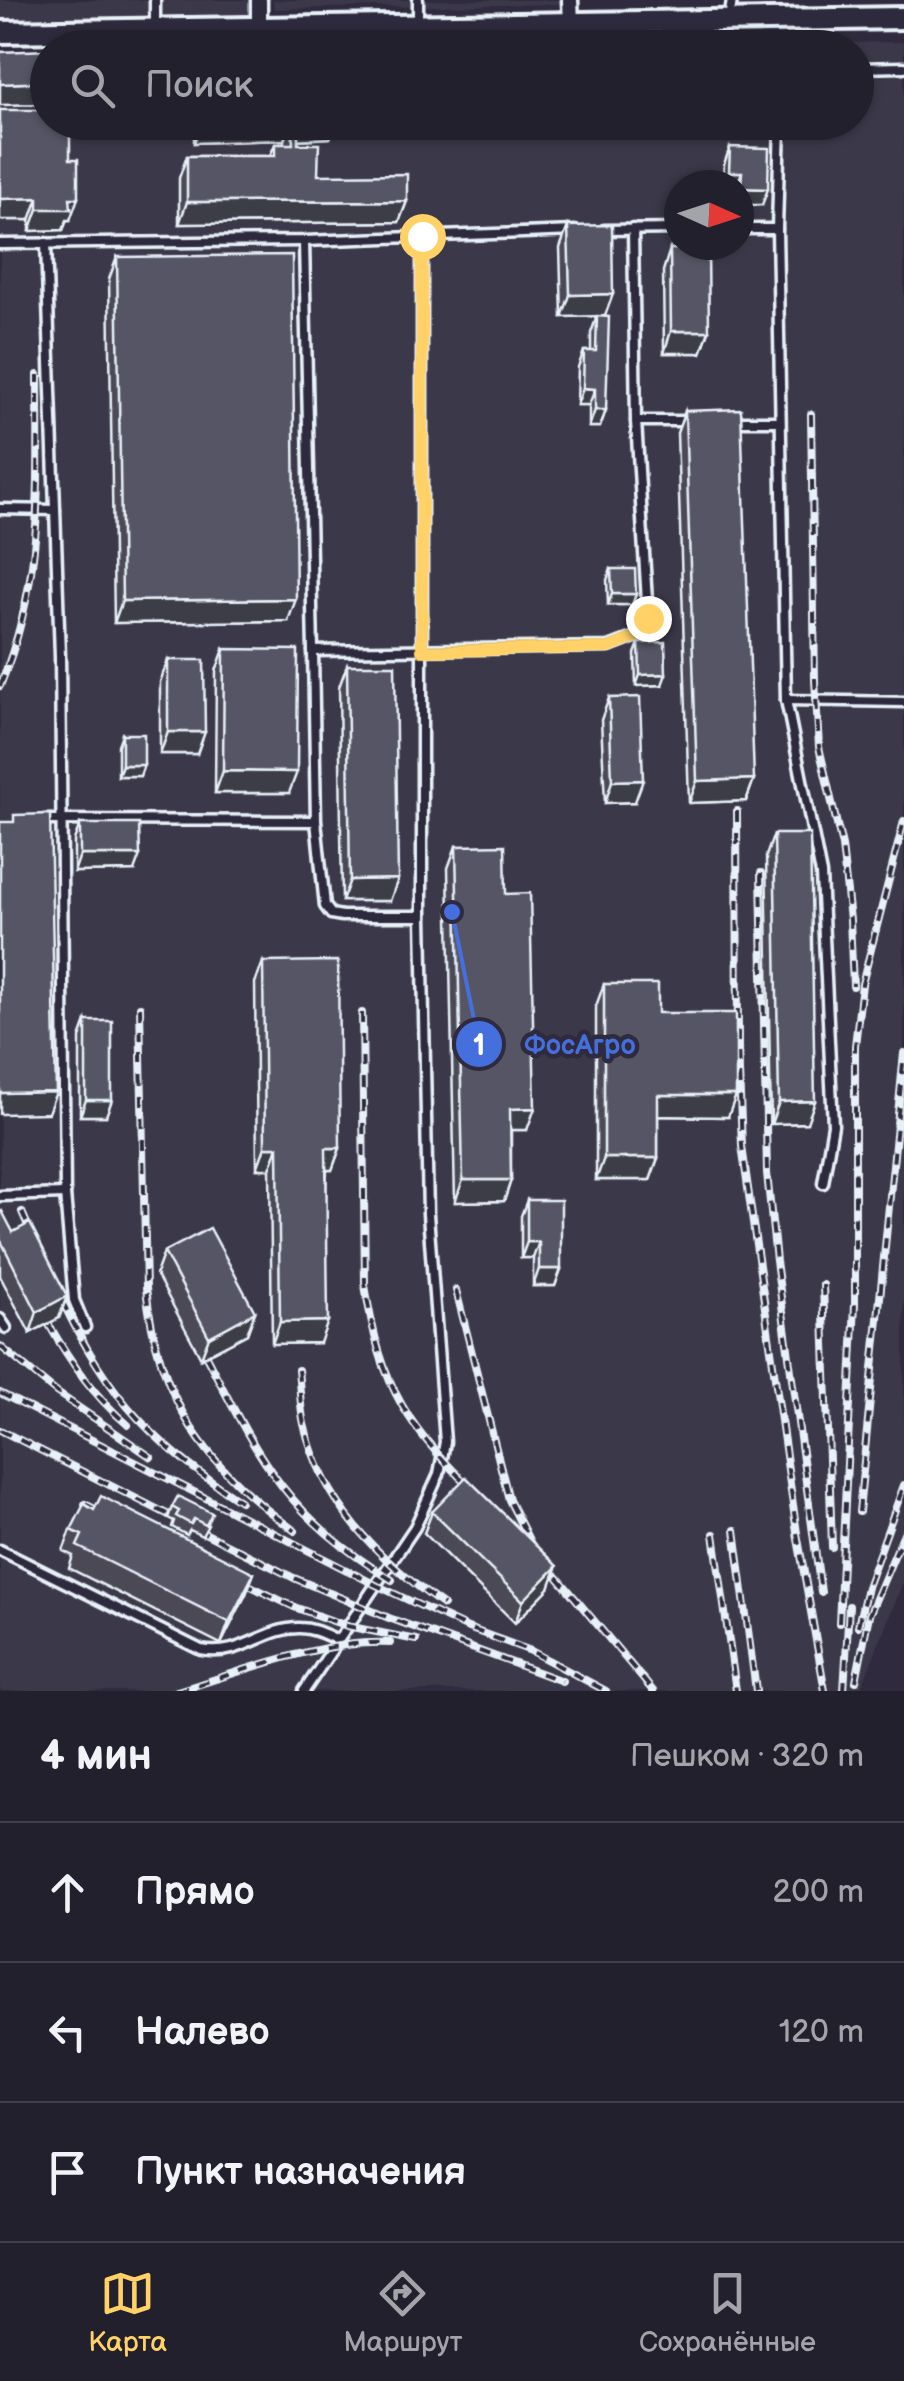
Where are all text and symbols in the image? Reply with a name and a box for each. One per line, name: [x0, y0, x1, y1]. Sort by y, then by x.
search box: [30, 30, 874, 140]
icon: search: [65, 58, 120, 113]
text: Поиск: [145, 63, 253, 108]
north arrow: [664, 170, 754, 260]
route start: [400, 214, 446, 260]
route end: [626, 596, 672, 642]
callout: ФосАгро: [454, 1015, 656, 1073]
text: 1: [473, 1028, 485, 1064]
text: ФосАгро: [524, 1029, 636, 1062]
text: 4 мин: [40, 1731, 152, 1782]
text: Пешком · 320 m: [630, 1737, 864, 1776]
icon: ahead: [40, 1865, 95, 1920]
text: Прямо: [135, 1870, 254, 1915]
text: 200 m: [772, 1873, 864, 1912]
icon: left: [40, 2005, 95, 2060]
text: Налево: [135, 2010, 270, 2055]
text: 120 m: [779, 2013, 864, 2052]
icon: arrive: [40, 2145, 95, 2200]
text: Пункт назначения: [135, 2150, 466, 2195]
tab: Карта: [88, 2266, 167, 2359]
tab: Маршрут: [343, 2266, 463, 2359]
tab: Сохранённые: [639, 2266, 816, 2359]

